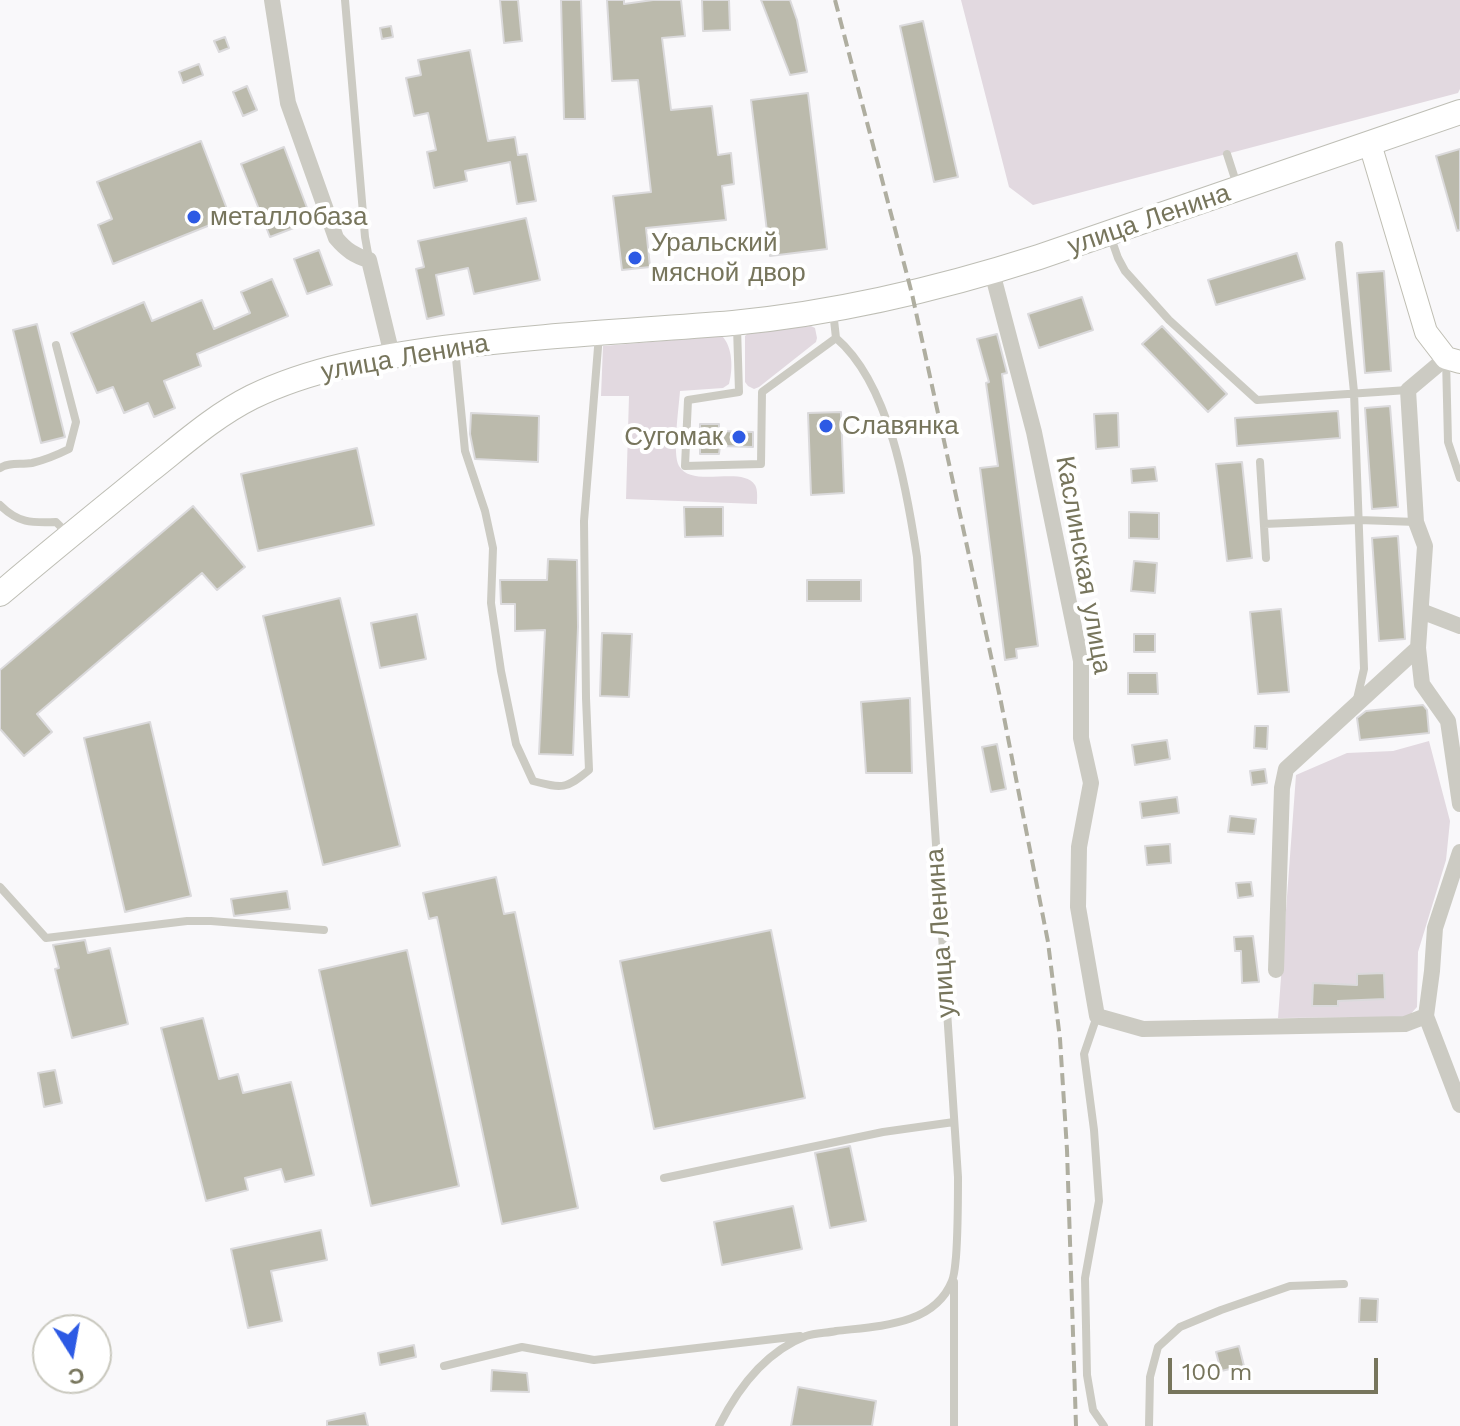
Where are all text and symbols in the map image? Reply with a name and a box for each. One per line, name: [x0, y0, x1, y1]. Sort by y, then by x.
street label: улица Ленина: [1064, 178, 1234, 262]
place label: металлобаза: [210, 201, 367, 233]
marker: металлобаза: [185, 208, 203, 226]
place label: Уральский мясной двор: [651, 227, 806, 288]
marker: Уральский мясной двор: [626, 249, 644, 267]
street label: улица Ленина: [319, 328, 491, 388]
place label: Славянка: [842, 410, 959, 442]
marker: Славянка: [817, 417, 835, 435]
place label: Сугомак: [624, 421, 723, 453]
marker: Сугомак: [730, 428, 748, 446]
street label: Каслинская улица: [1048, 454, 1118, 676]
street label: улица Ленина: [920, 847, 962, 1019]
north arrow: [32, 1314, 112, 1394]
scale bar: [1172, 1342, 1382, 1392]
text: 100 m: [1182, 1358, 1252, 1386]
text: С: [66, 1362, 86, 1390]

